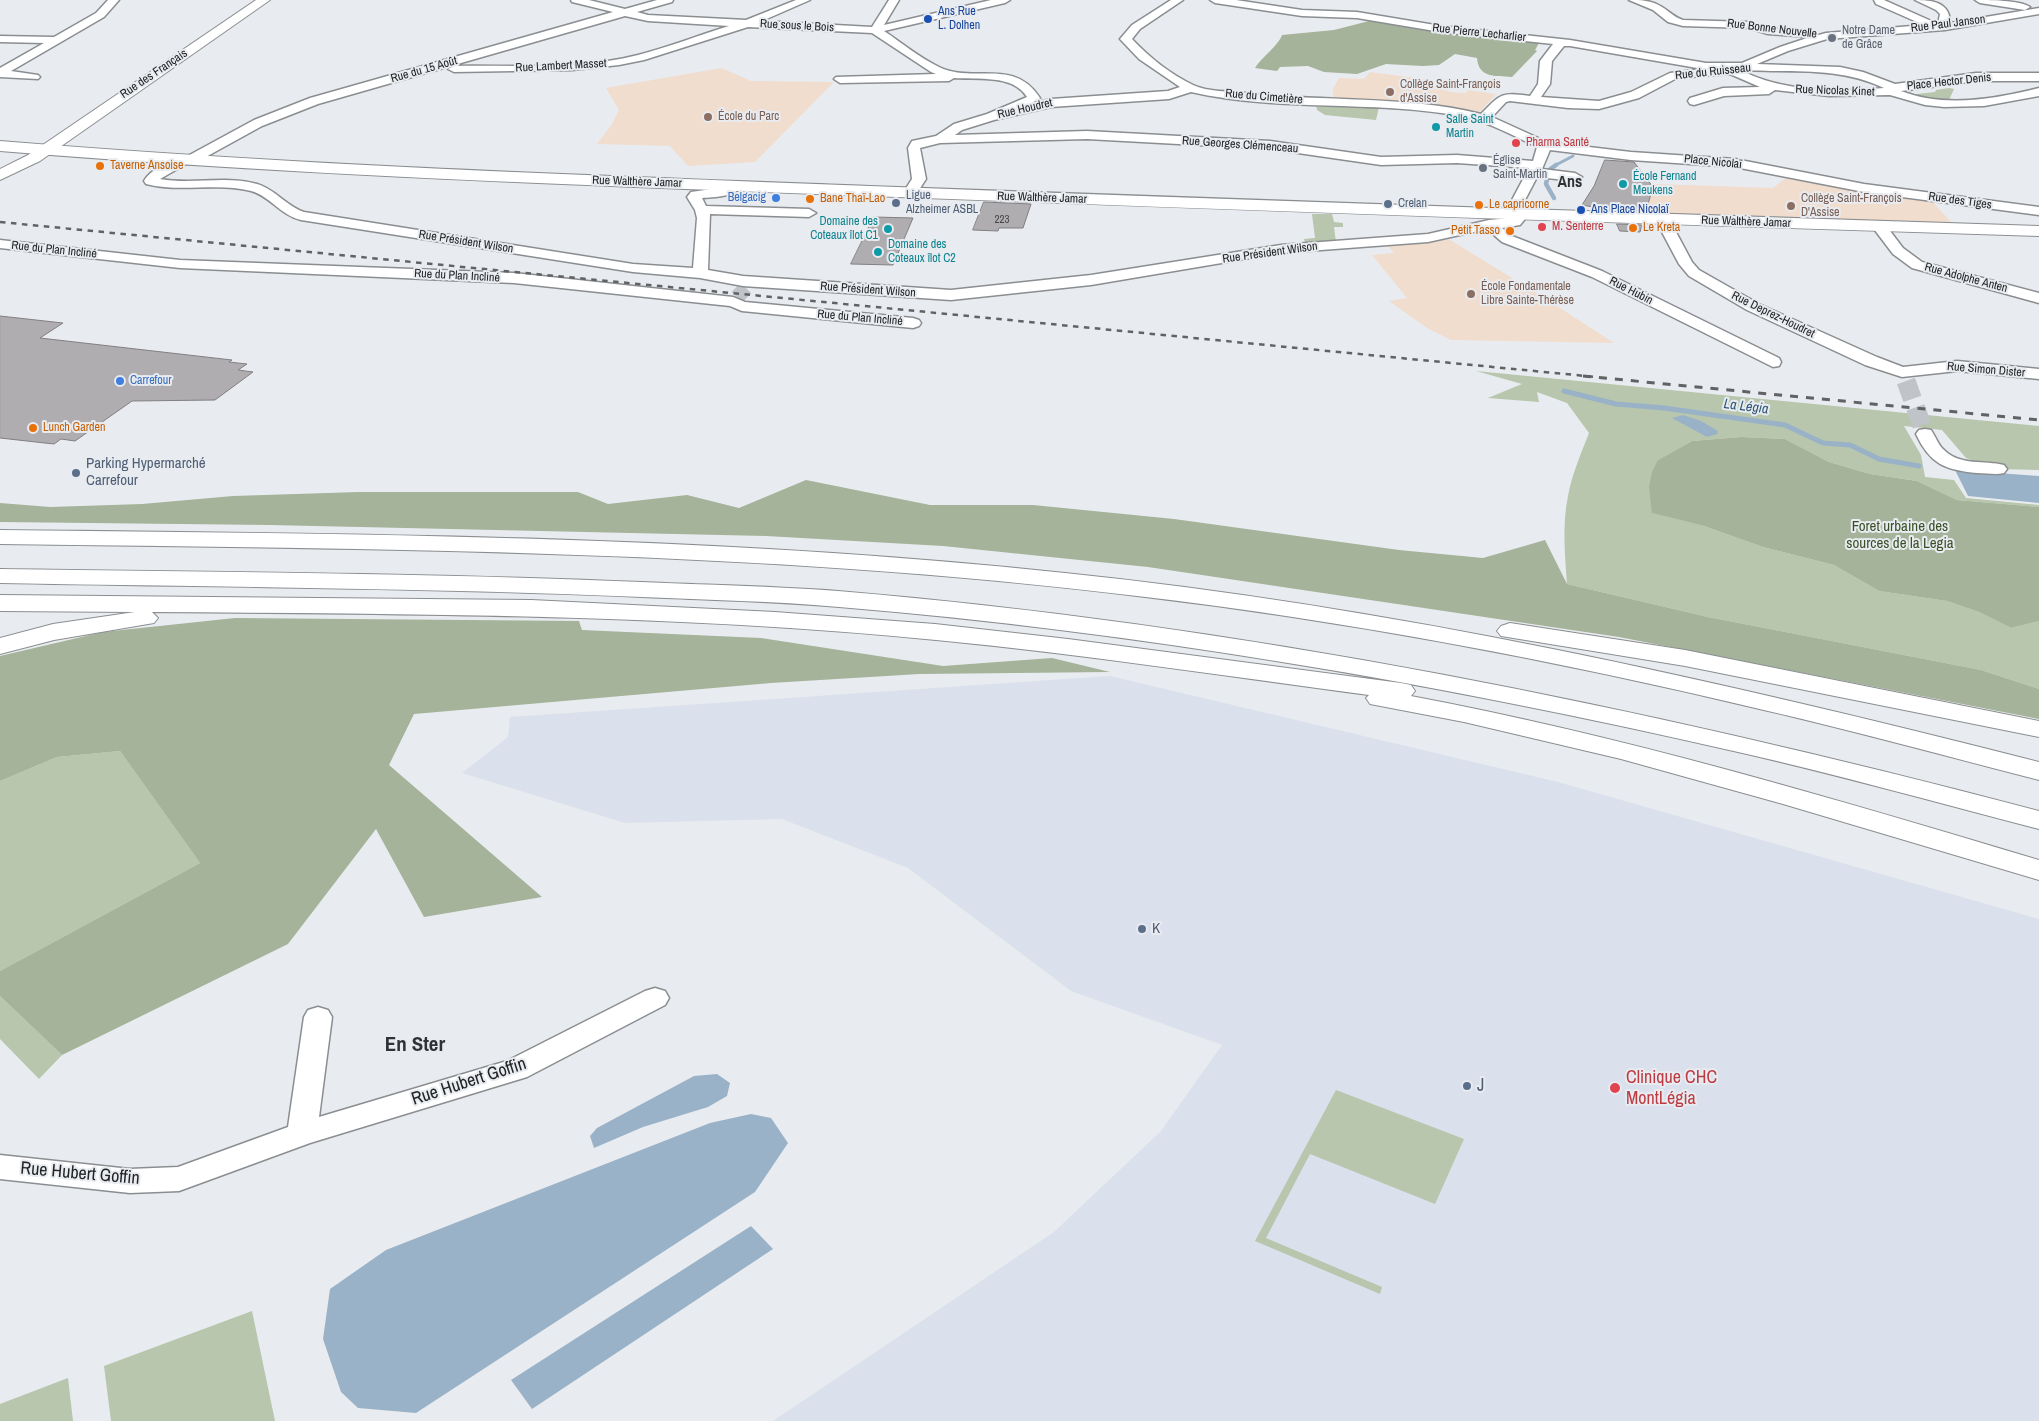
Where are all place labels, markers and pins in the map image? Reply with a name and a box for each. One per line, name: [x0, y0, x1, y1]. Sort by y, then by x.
place label: Ans Rue L. Dolhen: [938, 5, 980, 33]
marker: Ans Rue L. Dolhen: [922, 13, 934, 25]
place label: Notre Dame de Grâce: [1842, 24, 1895, 52]
marker: Notre Dame de Grâce: [1826, 32, 1838, 44]
place label: Collège Saint-François d'Assise: [1400, 78, 1501, 106]
marker: Collège Saint-François d'Assise: [1384, 86, 1396, 98]
place label: École du Parc: [718, 110, 779, 124]
marker: École du Parc: [702, 111, 714, 123]
place label: Salle Saint Martin: [1446, 113, 1494, 141]
marker: Salle Saint Martin: [1430, 121, 1442, 133]
place label: Pharma Santé: [1526, 136, 1589, 150]
marker: Pharma Santé: [1510, 137, 1522, 149]
place label: Église Saint-Martin: [1493, 154, 1547, 182]
place label: Taverne Ansoise: [110, 159, 183, 173]
marker: Taverne Ansoise: [94, 160, 106, 172]
marker: Église Saint-Martin: [1477, 162, 1489, 174]
place label: École Fernand Meukens: [1633, 170, 1697, 198]
marker: École Fernand Meukens: [1617, 178, 1629, 190]
place label: Ligue Alzheimer ASBL: [906, 189, 978, 217]
place label: Belgacig: [728, 191, 766, 205]
marker: Belgacig: [770, 192, 782, 204]
place label: Bane Thaï-Lao: [820, 192, 885, 206]
place label: Collège Saint-François D'Assise: [1801, 192, 1902, 220]
marker: Bane Thaï-Lao: [804, 193, 816, 205]
marker: Ligue Alzheimer ASBL: [890, 197, 902, 209]
place label: Crelan: [1398, 197, 1427, 211]
marker: Crelan: [1382, 198, 1394, 210]
place label: Le capricorne: [1489, 198, 1549, 212]
marker: Le capricorne: [1473, 199, 1485, 211]
marker: Collège Saint-François D'Assise: [1785, 200, 1797, 212]
place label: Ans Place Nicolaï: [1591, 203, 1669, 217]
marker: Ans Place Nicolaï: [1575, 204, 1587, 216]
place label: Domaine des Coteaux îlot C1: [810, 215, 878, 243]
place label: M. Senterre: [1552, 220, 1603, 234]
marker: M. Senterre: [1536, 221, 1548, 233]
place label: Le Kreta: [1643, 221, 1680, 235]
marker: Le Kreta: [1627, 222, 1639, 234]
marker: Domaine des Coteaux îlot C1: [882, 223, 894, 235]
place label: Petit Tasso: [1451, 224, 1500, 238]
marker: Petit Tasso: [1504, 225, 1516, 237]
place label: Domaine des Coteaux îlot C2: [888, 238, 956, 266]
marker: Domaine des Coteaux îlot C2: [872, 246, 884, 258]
place label: École Fondamentale Libre Sainte-Thérèse: [1481, 280, 1574, 308]
marker: École Fondamentale Libre Sainte-Thérèse: [1465, 288, 1477, 300]
place label: Carrefour: [130, 374, 172, 388]
marker: Carrefour: [114, 375, 126, 387]
place label: Lunch Garden: [43, 421, 105, 435]
marker: Lunch Garden: [27, 422, 39, 434]
place label: Parking Hypermarché Carrefour: [86, 455, 206, 490]
marker: Parking Hypermarché Carrefour: [70, 467, 82, 479]
place label: K: [1152, 920, 1160, 938]
marker: K: [1136, 923, 1148, 935]
place label: Clinique CHC MontLégia: [1626, 1067, 1717, 1110]
place label: J: [1477, 1075, 1484, 1097]
marker: J: [1461, 1080, 1473, 1092]
marker: Clinique CHC MontLégia: [1608, 1081, 1622, 1095]

